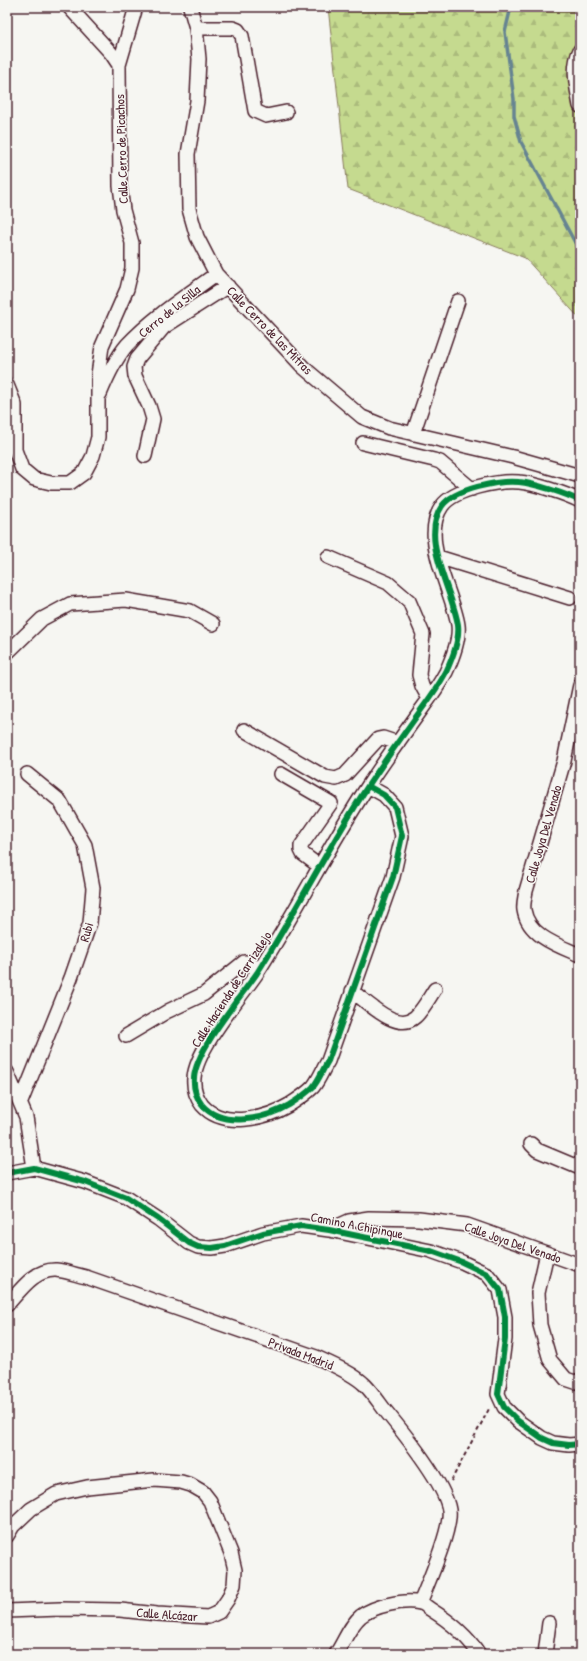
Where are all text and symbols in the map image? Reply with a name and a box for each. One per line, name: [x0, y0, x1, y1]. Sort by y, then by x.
street label: Calle Cerro de Picachos: [110, 94, 132, 204]
street label: Cerro de la Silla: [134, 280, 204, 342]
street label: Calle Cerro de las Mitras: [223, 282, 317, 378]
street label: Calle Joya Del Venado: [520, 783, 566, 885]
street label: Rubi: [75, 920, 97, 944]
street label: Calle Hacienda de Carrizalejo: [187, 927, 275, 1051]
street label: Camino A Chipinque: [309, 1207, 405, 1243]
street label: Calle Joya Del Venado: [462, 1217, 564, 1267]
street label: Privada Madrid: [266, 1332, 336, 1374]
street label: Calle Alcázar: [136, 1603, 198, 1625]

